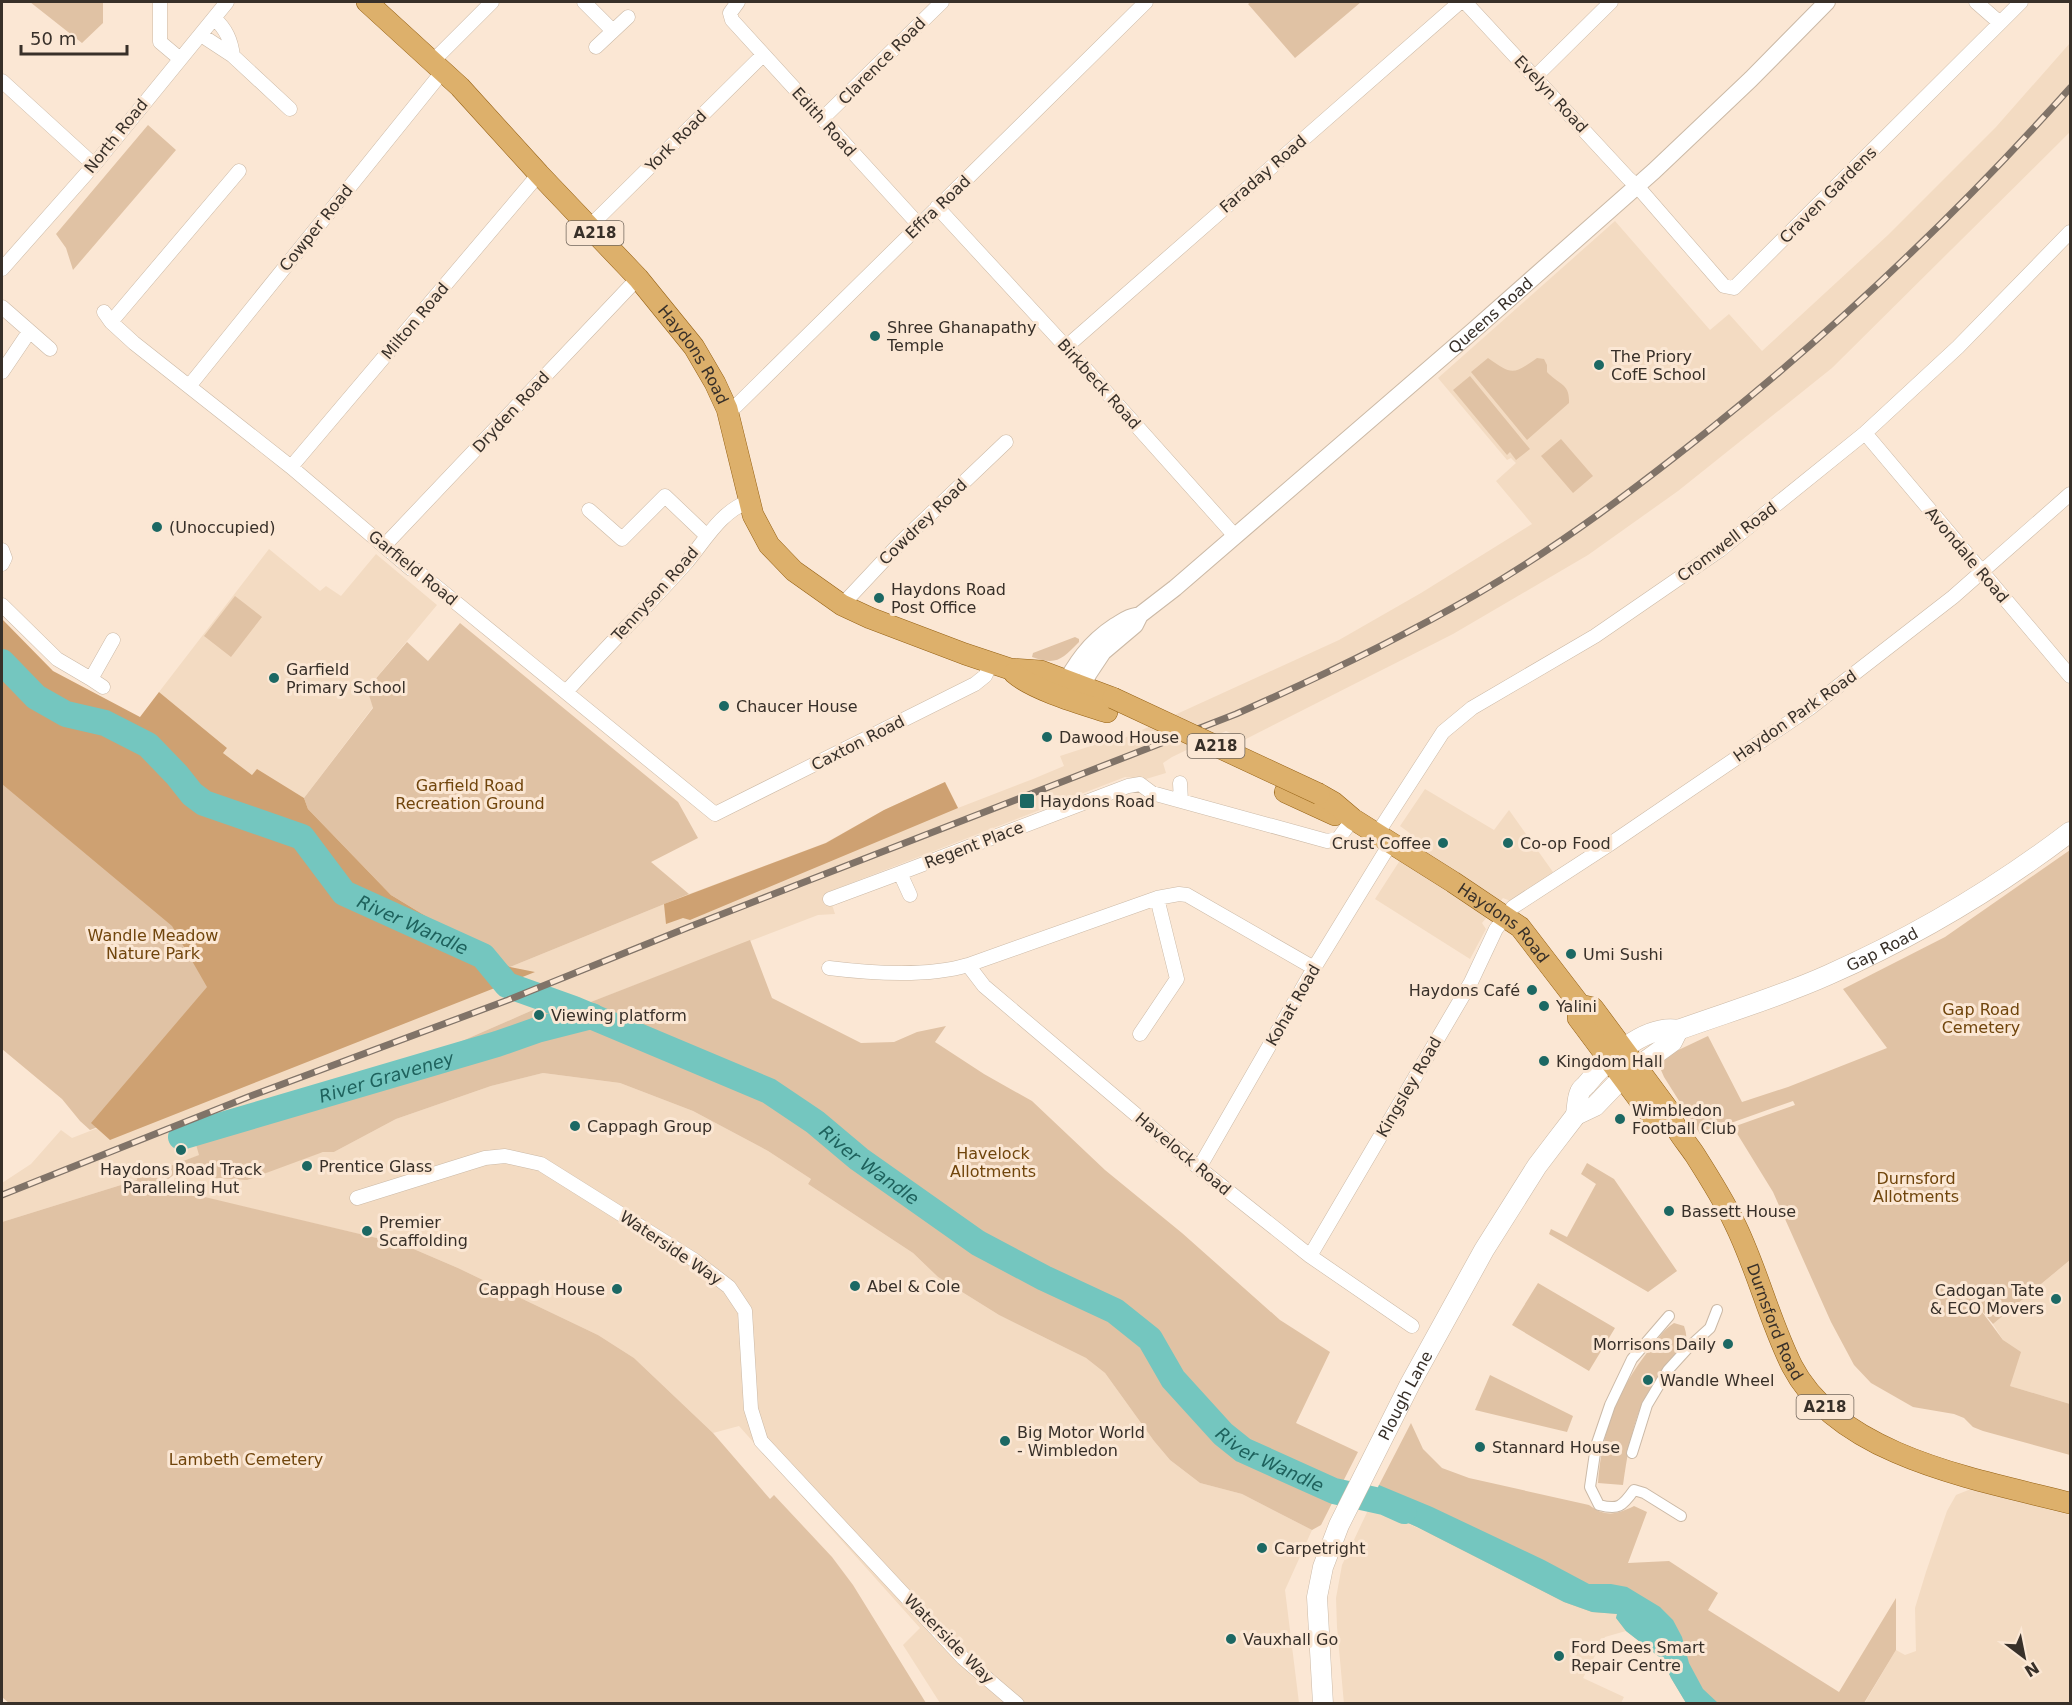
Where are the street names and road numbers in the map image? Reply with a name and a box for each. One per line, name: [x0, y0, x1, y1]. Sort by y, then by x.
street label: Clarence Road: [834, 13, 930, 109]
street label: Evelyn Road: [1510, 51, 1592, 137]
street label: Edith Road: [788, 84, 860, 160]
street label: North Road: [80, 95, 152, 177]
street label: York Road: [641, 107, 710, 176]
street label: Faraday Road: [1216, 131, 1310, 217]
street label: Craven Gardens: [1776, 143, 1880, 247]
street label: Effra Road: [902, 171, 974, 243]
street label: Cowper Road: [275, 181, 357, 275]
road number: A218: [566, 221, 624, 245]
street label: Queens Road: [1444, 273, 1537, 358]
street label: Milton Road: [377, 279, 453, 363]
street label: Haydons Road: [654, 301, 733, 407]
street label: Birkbeck Road: [1054, 335, 1144, 433]
street label: Dryden Road: [469, 368, 553, 456]
street label: Cowdrey Road: [875, 475, 971, 569]
street label: Cromwell Road: [1673, 498, 1781, 586]
street label: Avondale Road: [1922, 503, 2012, 607]
street label: Garfield Road: [365, 526, 461, 610]
street label: Tennyson Road: [607, 543, 702, 646]
street label: Haydon Park Road: [1730, 666, 1860, 766]
street label: Caxton Road: [808, 711, 908, 775]
road number: A218: [1188, 734, 1244, 758]
street label: Regent Place: [922, 817, 1026, 873]
street label: Haydons Road: [1454, 879, 1553, 966]
street label: Gap Road: [1843, 923, 1921, 975]
street label: Kohat Road: [1262, 961, 1324, 1049]
street label: Kingsley Road: [1373, 1034, 1445, 1140]
street label: Havelock Road: [1131, 1109, 1235, 1199]
street label: Waterside Way: [616, 1207, 726, 1289]
street label: Durnsford Road: [1743, 1261, 1808, 1384]
street label: Plough Lane: [1374, 1347, 1436, 1443]
road number: A218: [1796, 1395, 1854, 1419]
street label: Waterside Way: [900, 1590, 998, 1688]

